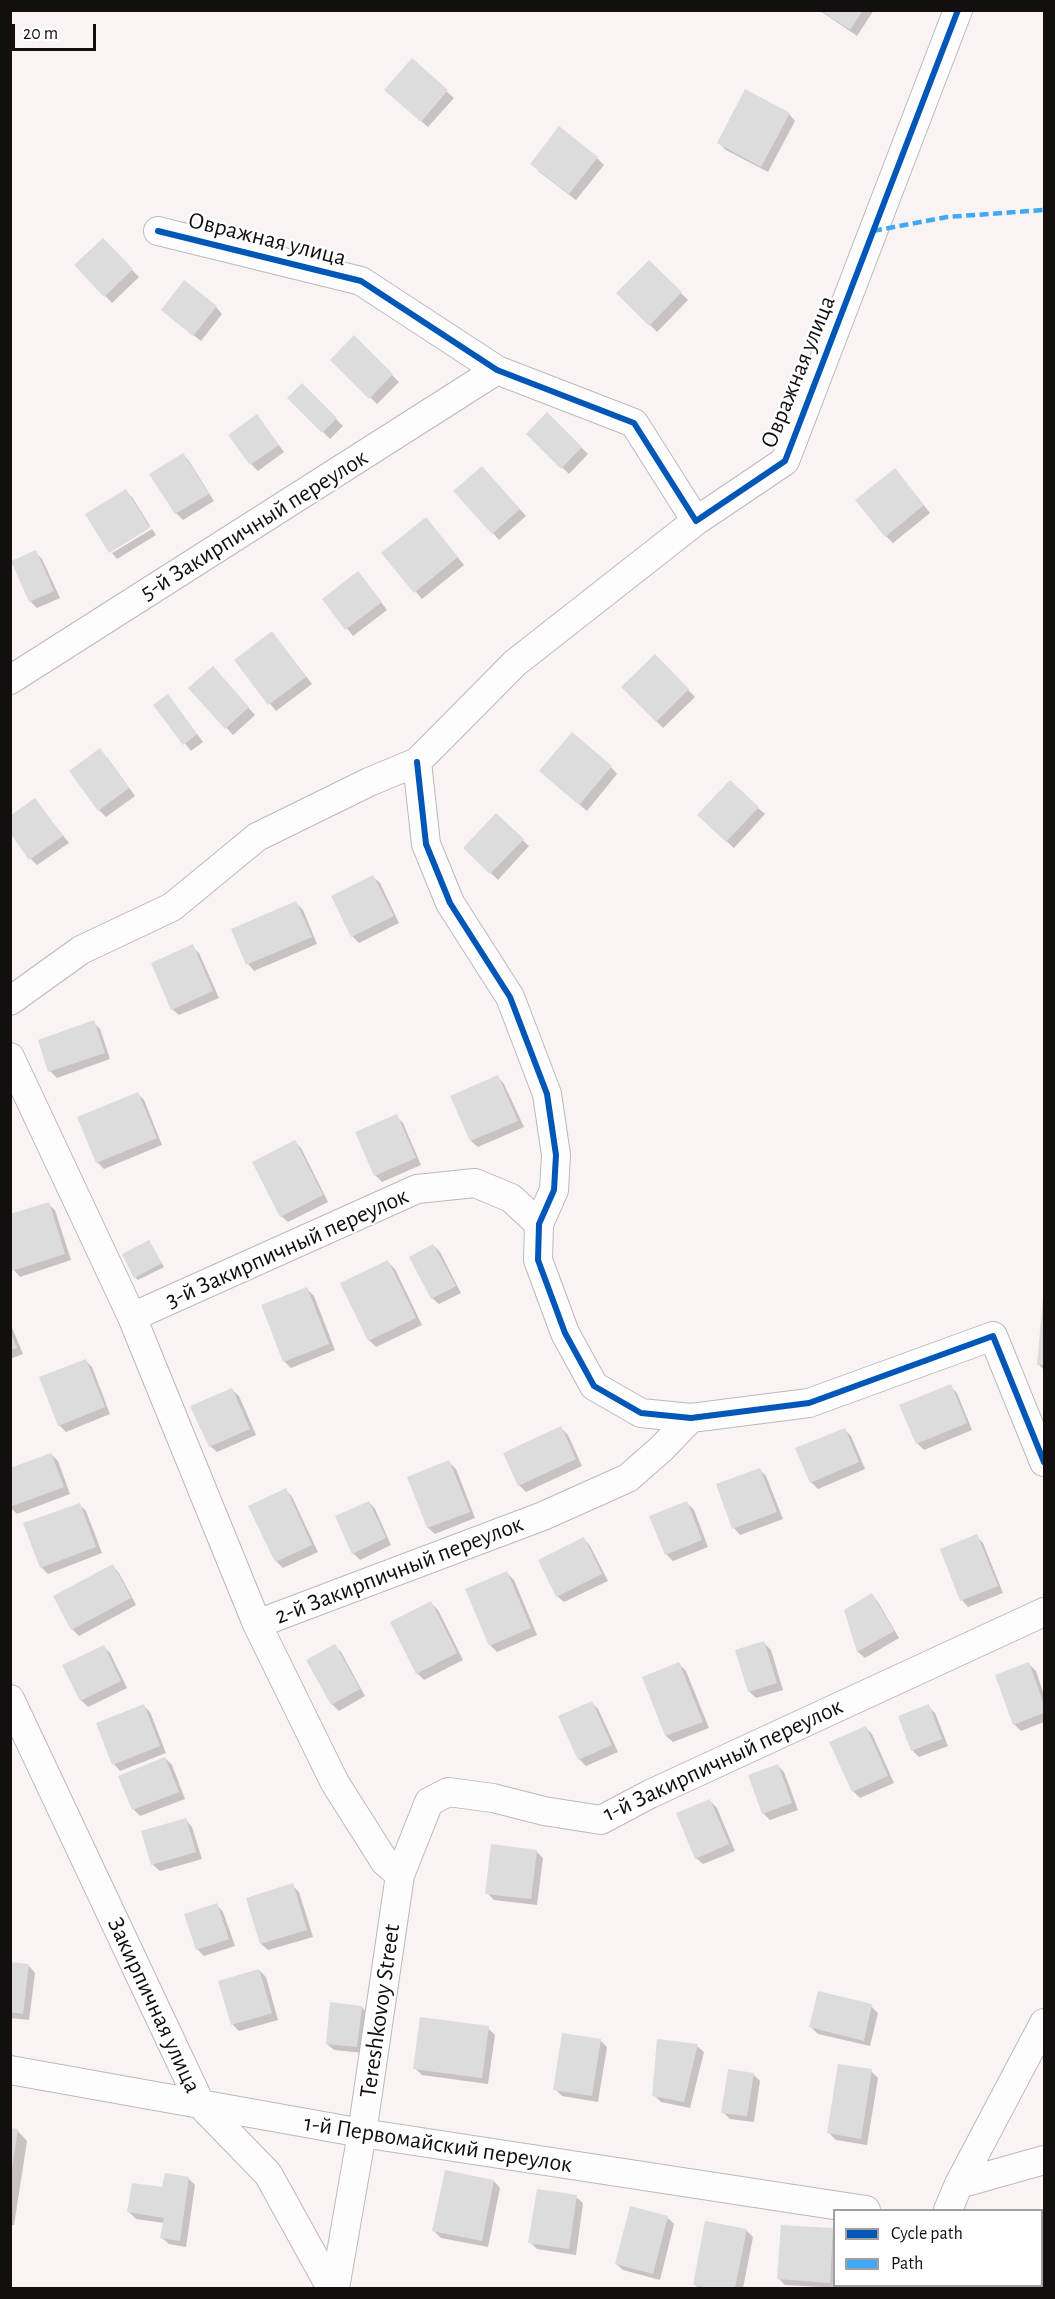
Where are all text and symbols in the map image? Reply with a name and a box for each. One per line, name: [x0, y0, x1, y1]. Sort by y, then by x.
scale bar: [15, 12, 99, 50]
text: 20 m: [23, 25, 58, 43]
street label: Овражная улица: [185, 205, 349, 273]
street label: Овражная улица: [754, 292, 842, 452]
street label: 5-й Закирпичный переулок: [135, 443, 373, 607]
street label: 3-й Закирпичный переулок: [161, 1181, 413, 1315]
street label: 2-й Закирпичный переулок: [271, 1509, 527, 1631]
street label: 1-й Закирпичный переулок: [599, 1692, 847, 1828]
street label: Закирпичная улица: [101, 1913, 207, 2097]
street label: Tereshkovoy Street: [354, 1922, 406, 2100]
street label: 1-й Первомайский переулок: [302, 2109, 574, 2179]
legend: [833, 2209, 1043, 2287]
text: Cycle path: [891, 2225, 963, 2243]
text: Path: [891, 2255, 923, 2273]

